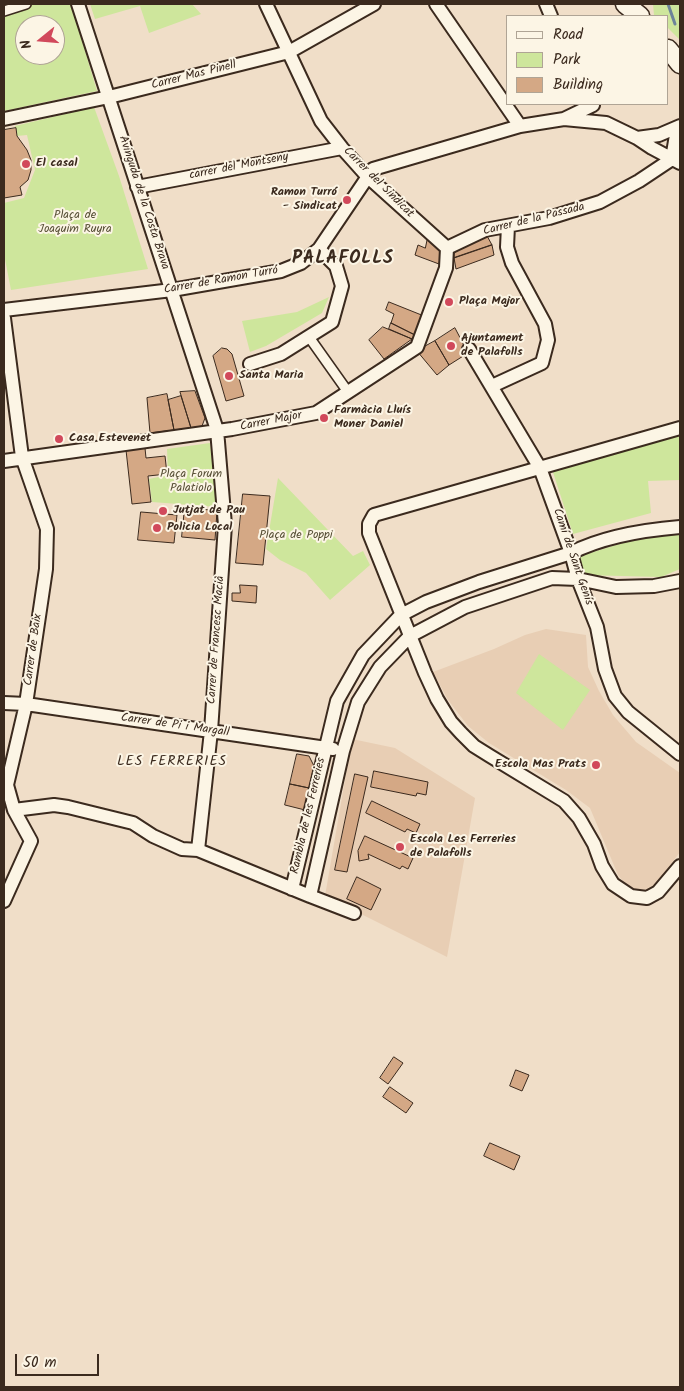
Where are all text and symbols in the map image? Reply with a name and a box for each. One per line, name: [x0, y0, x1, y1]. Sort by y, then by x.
north arrow: [15, 15, 65, 65]
legend: [507, 15, 669, 105]
text: Road: [553, 23, 583, 47]
text: N: [15, 37, 38, 52]
text: Park: [553, 48, 580, 72]
street label: Carrer Mas Pinell: [150, 58, 238, 94]
text: Building: [553, 73, 603, 97]
street label: Avinguda de la Costa Brava: [115, 134, 171, 272]
street label: Carrer del Sindicat: [340, 145, 416, 221]
street label: carrer del Montseny: [188, 150, 290, 184]
place label: El casal: [36, 157, 77, 171]
marker: El casal: [20, 158, 32, 170]
place label: Ramon Turró - Sindicat: [271, 186, 337, 214]
marker: Ramon Turró - Sindicat: [341, 194, 353, 206]
street label: Carrer de la Passada: [482, 200, 586, 240]
park label: Plaça de Joaquim Ruyra: [38, 209, 112, 237]
district label: PALAFOLLS: [291, 249, 395, 271]
street label: Carrer de Ramon Turró: [163, 264, 279, 298]
place label: Plaça Major: [459, 295, 520, 309]
marker: Plaça Major: [443, 296, 455, 308]
place label: Ajuntament de Palafolls: [461, 332, 523, 360]
marker: Ajuntament de Palafolls: [445, 340, 457, 352]
place label: Santa Maria: [239, 369, 303, 383]
marker: Santa Maria: [223, 370, 235, 382]
place label: Farmàcia Lluís Moner Daniel: [334, 404, 411, 432]
street label: Carrer Major: [239, 409, 303, 435]
marker: Farmàcia Lluís Moner Daniel: [318, 412, 330, 424]
place label: Casa Estevenet: [69, 432, 151, 446]
marker: Casa Estevenet: [53, 433, 65, 445]
park label: Plaça Forum Palatiolo: [160, 468, 222, 496]
place label: Jutjat de Pau: [173, 504, 245, 518]
marker: Jutjat de Pau: [157, 505, 169, 517]
street label: Camí de Sant Genís: [549, 507, 595, 607]
place label: Policia Local: [167, 521, 232, 535]
marker: Policia Local: [151, 522, 163, 534]
park label: Plaça de Poppi: [259, 529, 333, 543]
street label: Carrer de Francesc Macià: [205, 575, 229, 705]
street label: Carrer de Baix: [22, 613, 46, 687]
street label: Carrer de Pi i Margall: [120, 711, 230, 741]
district label: LES FERRERIES: [115, 755, 229, 771]
street label: Rambla de les Ferreries: [289, 757, 329, 875]
place label: Escola Mas Prats: [495, 758, 586, 772]
marker: Escola Mas Prats: [590, 759, 602, 771]
place label: Escola Les Ferreries de Palafolls: [410, 833, 516, 861]
marker: Escola Les Ferreries de Palafolls: [394, 841, 406, 853]
scale bar: [18, 1344, 101, 1376]
text: 50 m: [23, 1351, 57, 1375]

